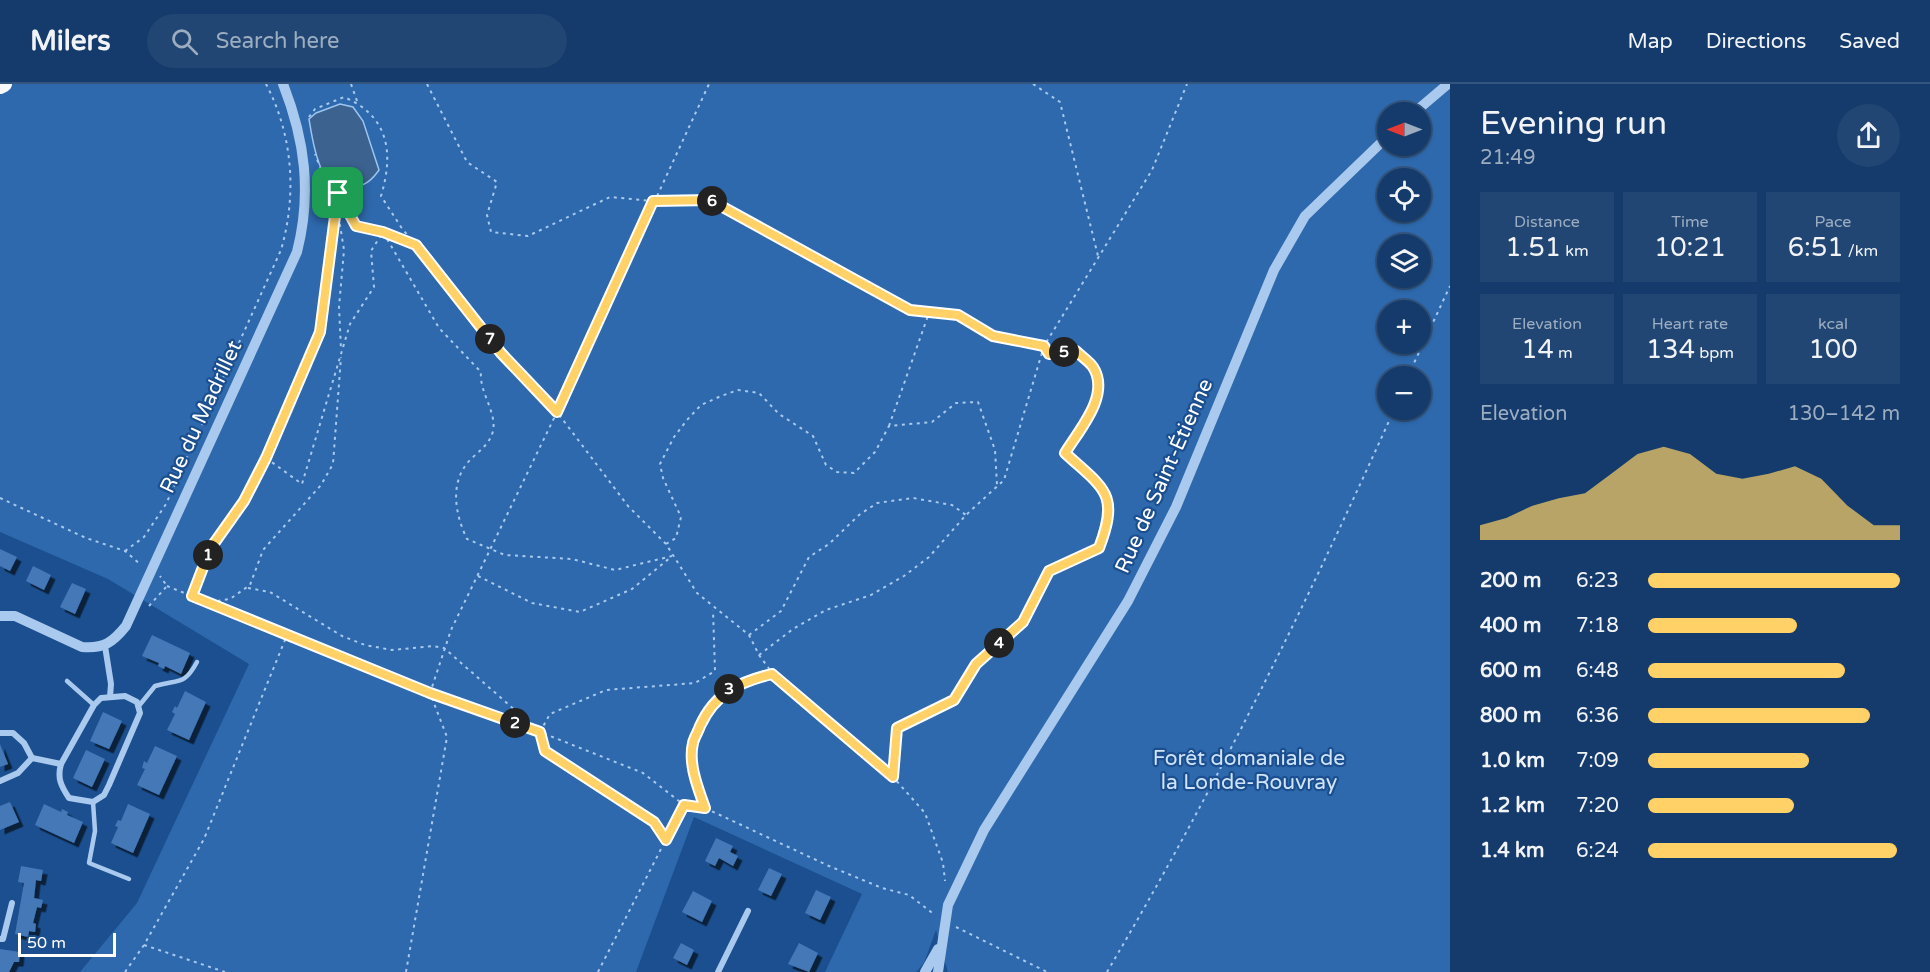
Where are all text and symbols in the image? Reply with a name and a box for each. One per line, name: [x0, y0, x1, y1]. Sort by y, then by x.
search box: [147, 14, 567, 68]
text: Milers: [30, 24, 111, 58]
icon: search: [168, 25, 201, 58]
text: Search here: [216, 28, 339, 54]
text: Map: [1627, 29, 1673, 54]
text: Directions: [1706, 29, 1806, 54]
text: Saved: [1839, 29, 1900, 54]
north arrow: [1377, 102, 1431, 156]
map controls: [1377, 102, 1431, 420]
text: Evening run: [1480, 104, 1667, 143]
button: share: [1837, 104, 1900, 167]
text: 21:49: [1480, 146, 1535, 170]
pin: [312, 167, 363, 218]
button: locate: [1377, 168, 1431, 222]
icon: arrive: [321, 176, 354, 209]
pin: 6: [697, 186, 727, 216]
text: 6: [707, 191, 717, 211]
text: Distance: [1514, 212, 1580, 232]
text: Time: [1671, 212, 1709, 232]
text: Pace: [1815, 212, 1851, 232]
text: 1.51: [1505, 232, 1561, 263]
text: 10:21: [1654, 232, 1726, 263]
text: 6:51: [1788, 232, 1844, 263]
button: layers: [1377, 234, 1431, 288]
text: km: [1561, 241, 1589, 261]
text: /km: [1844, 241, 1878, 261]
button: +: [1377, 300, 1431, 354]
text: Elevation: [1512, 314, 1582, 334]
text: Heart rate: [1652, 314, 1728, 334]
text: kcal: [1818, 314, 1848, 334]
pin: 7: [475, 324, 505, 354]
text: 7: [485, 329, 495, 349]
text: 14: [1521, 334, 1554, 365]
text: 134: [1646, 334, 1695, 365]
text: 100: [1809, 334, 1857, 365]
street label: Rue du Madrillet: [155, 337, 247, 497]
pin: 5: [1049, 337, 1079, 367]
text: 5: [1059, 342, 1069, 362]
text: m: [1554, 343, 1573, 363]
text: bpm: [1695, 343, 1734, 363]
button: −: [1377, 366, 1431, 420]
street label: Rue de Saint-Étienne: [1110, 375, 1218, 577]
text: Elevation: [1480, 402, 1567, 426]
text: 130–142 m: [1787, 402, 1900, 426]
pin: 1: [193, 540, 223, 570]
text: 1: [203, 545, 213, 565]
text: 200 m: [1480, 569, 1541, 593]
text: 6:23: [1576, 569, 1619, 593]
text: 400 m: [1480, 614, 1541, 638]
text: 7:18: [1576, 614, 1619, 638]
pin: 4: [984, 628, 1014, 658]
text: 4: [994, 633, 1004, 653]
text: 600 m: [1480, 659, 1541, 683]
text: 6:48: [1576, 659, 1619, 683]
pin: 3: [714, 674, 744, 704]
text: 3: [724, 679, 734, 699]
text: 800 m: [1480, 704, 1541, 728]
text: 6:36: [1576, 704, 1619, 728]
pin: 2: [500, 708, 530, 738]
text: 2: [510, 713, 520, 733]
park label: Forêt domaniale de la Londe-Rouvray: [1153, 746, 1345, 795]
text: 1.0 km: [1480, 749, 1545, 773]
text: 7:09: [1576, 749, 1619, 773]
text: 1.2 km: [1480, 794, 1545, 818]
text: 7:20: [1576, 794, 1619, 818]
text: 1.4 km: [1480, 839, 1544, 863]
text: 6:24: [1576, 839, 1619, 863]
scale bar: [18, 930, 116, 958]
text: 50 m: [27, 933, 66, 953]

